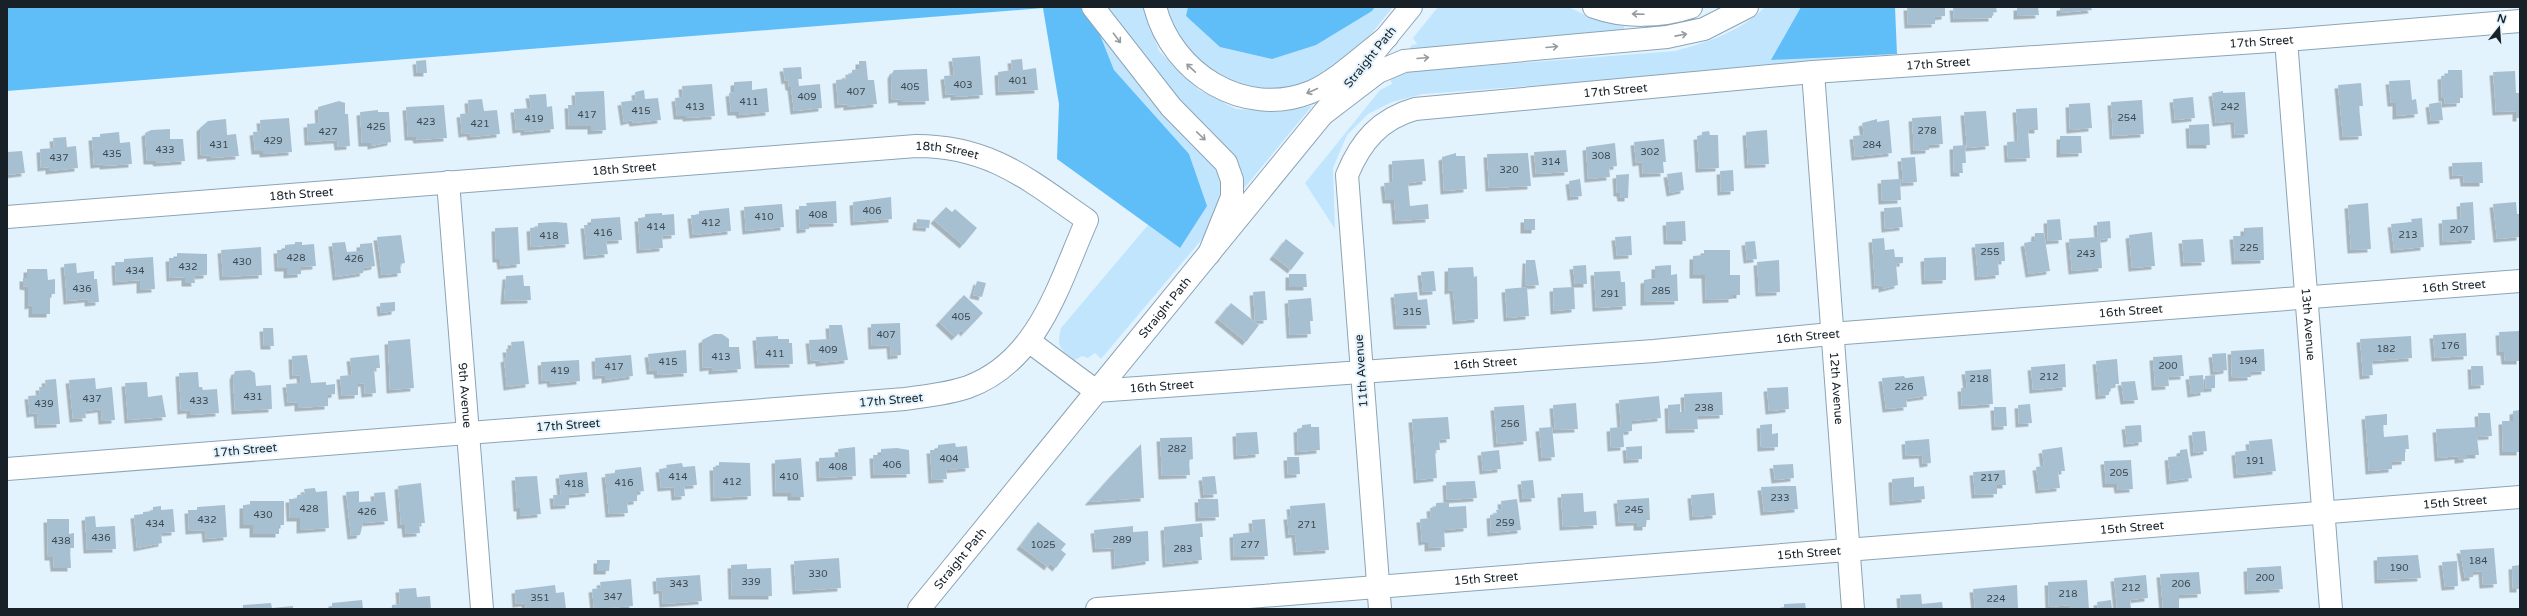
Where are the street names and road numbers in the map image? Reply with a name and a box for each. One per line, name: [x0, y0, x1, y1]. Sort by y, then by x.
street label: Straight Path: [1341, 24, 1399, 90]
street label: 17th Street: [2229, 32, 2295, 51]
street label: 17th Street: [1906, 54, 1971, 73]
street label: 17th Street: [1583, 80, 1648, 100]
street label: 18th Street: [915, 139, 981, 162]
street label: 18th Street: [591, 159, 657, 178]
street label: 18th Street: [268, 185, 334, 204]
street label: Straight Path: [1136, 274, 1194, 341]
street label: 16th Street: [2421, 277, 2487, 296]
street label: 13th Avenue: [2299, 287, 2318, 361]
street label: 16th Street: [2098, 301, 2164, 320]
street label: 16th Street: [1775, 326, 1841, 346]
street label: 11th Avenue: [1351, 334, 1371, 408]
street label: 12th Avenue: [1827, 351, 1846, 425]
street label: 16th Street: [1452, 354, 1518, 372]
street label: 9th Avenue: [455, 362, 475, 429]
street label: 16th Street: [1129, 377, 1195, 396]
street label: 17th Street: [858, 390, 924, 410]
street label: 17th Street: [535, 416, 601, 434]
street label: 17th Street: [212, 440, 278, 460]
street label: 15th Street: [2422, 493, 2488, 512]
street label: 15th Street: [2099, 518, 2165, 537]
street label: Straight Path: [931, 525, 989, 592]
street label: 15th Street: [1776, 543, 1842, 562]
street label: 15th Street: [1453, 569, 1519, 588]

